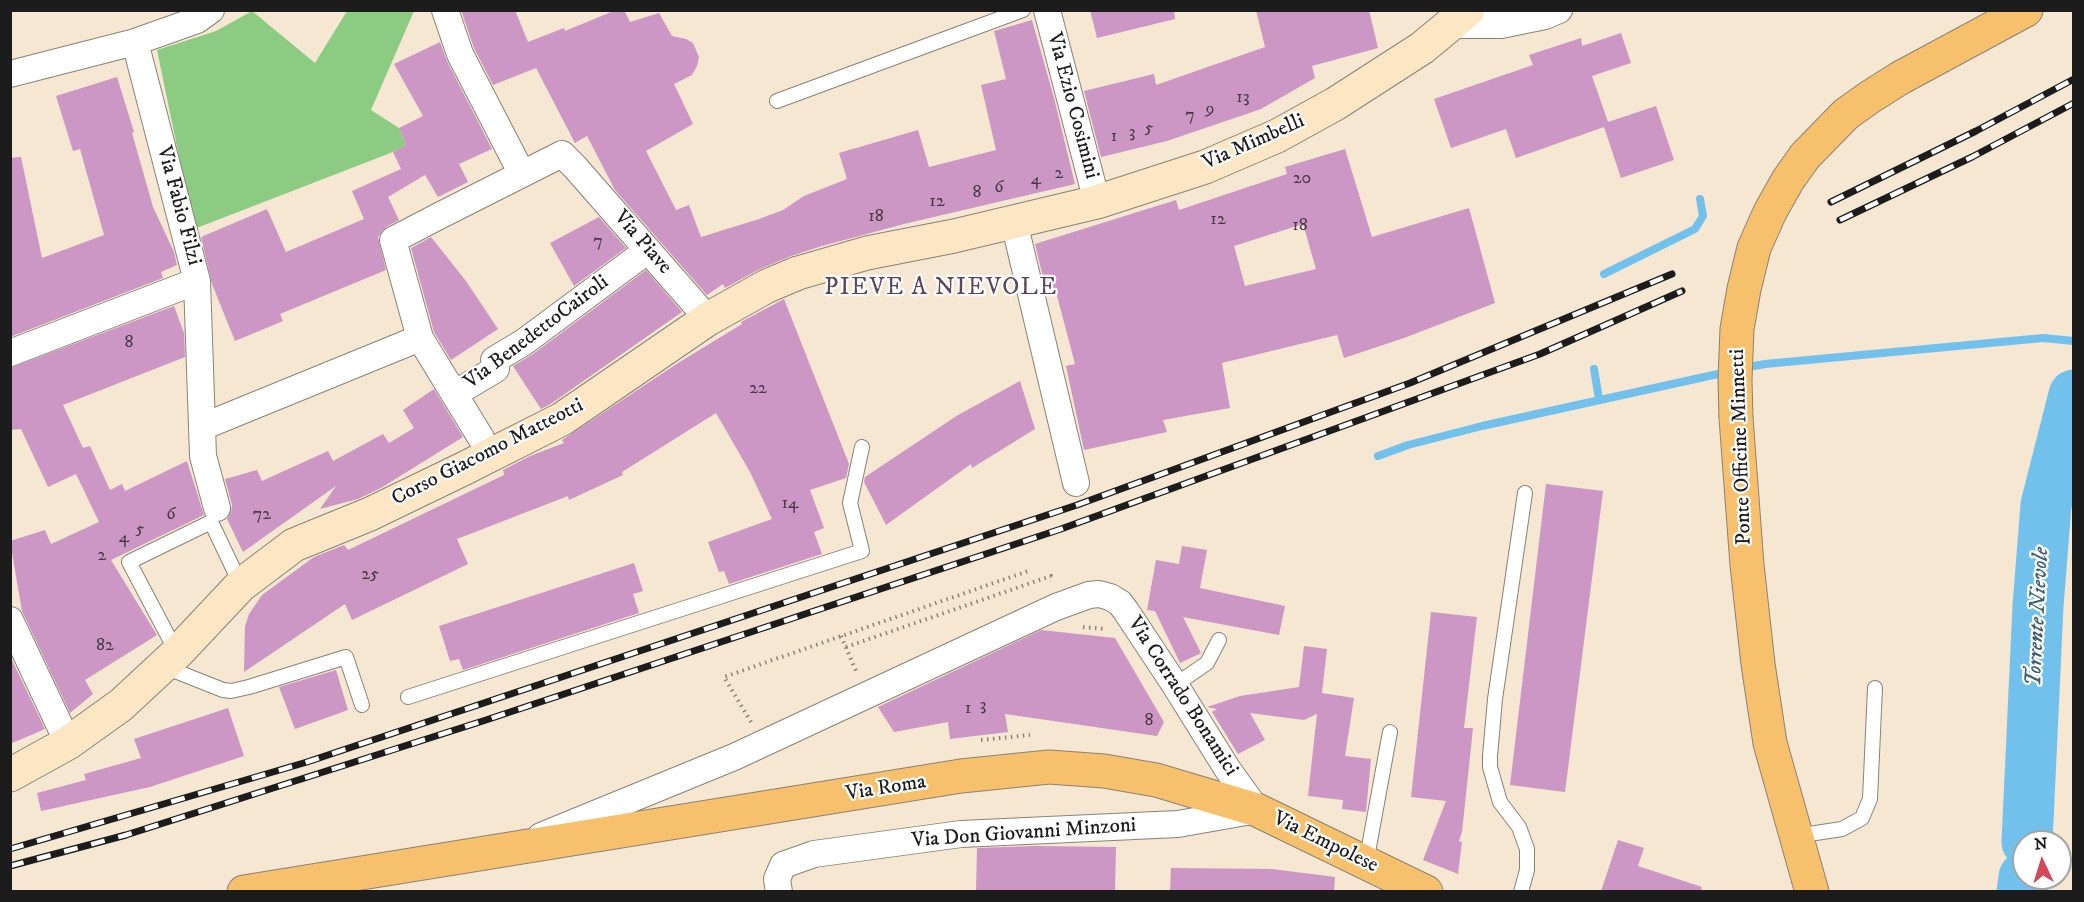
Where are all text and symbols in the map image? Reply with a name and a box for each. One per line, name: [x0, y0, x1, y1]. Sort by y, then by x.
street label: Via Ezio Cosimini: [1040, 30, 1104, 182]
house number: 13: [1236, 87, 1250, 109]
house number: 9: [1206, 99, 1214, 121]
house number: 7: [1185, 105, 1195, 127]
street label: Via Mimbelli: [1199, 109, 1309, 177]
house number: 5: [1145, 118, 1153, 140]
house number: 3: [1129, 122, 1135, 144]
house number: 1: [1111, 126, 1117, 148]
street label: Via Fabio Filzi: [150, 144, 206, 268]
house number: 2: [1055, 163, 1063, 185]
house number: 20: [1293, 168, 1311, 190]
house number: 4: [1031, 169, 1041, 191]
house number: 6: [994, 177, 1004, 199]
house number: 8: [972, 182, 982, 204]
house number: 12: [929, 191, 945, 213]
street label: Via Piave: [607, 206, 677, 280]
house number: 18: [868, 206, 884, 228]
house number: 12: [1210, 209, 1226, 231]
house number: 18: [1292, 215, 1308, 237]
house number: 7: [593, 231, 603, 253]
street label: Via BenedettoCairoli: [460, 270, 614, 396]
district label: PIEVE A NIEVOLE: [824, 275, 1058, 303]
house number: 8: [124, 332, 134, 354]
street label: Ponte Officine Minnetti: [1726, 348, 1758, 546]
house number: 22: [749, 378, 767, 400]
street label: Corso Giacomo Matteotti: [388, 394, 588, 512]
house number: 14: [782, 493, 798, 515]
house number: 6: [166, 504, 176, 526]
house number: 72: [253, 504, 271, 526]
house number: 5: [136, 519, 144, 541]
house number: 4: [119, 527, 129, 549]
house number: 2: [98, 545, 106, 567]
water label: Torrente Nievole: [2022, 547, 2056, 687]
house number: 25: [361, 564, 379, 586]
street label: Via Corrado Bonamici: [1121, 613, 1243, 781]
house number: 82: [96, 635, 114, 657]
house number: 3: [980, 695, 986, 717]
house number: 1: [965, 698, 971, 720]
house number: 8: [1144, 710, 1154, 732]
street label: Via Roma: [844, 770, 928, 808]
street label: Via Empolese: [1268, 807, 1382, 879]
street label: Via Don Giovanni Minzoni: [911, 814, 1137, 854]
north arrow: [2012, 830, 2072, 890]
text: N: [2034, 834, 2048, 854]

